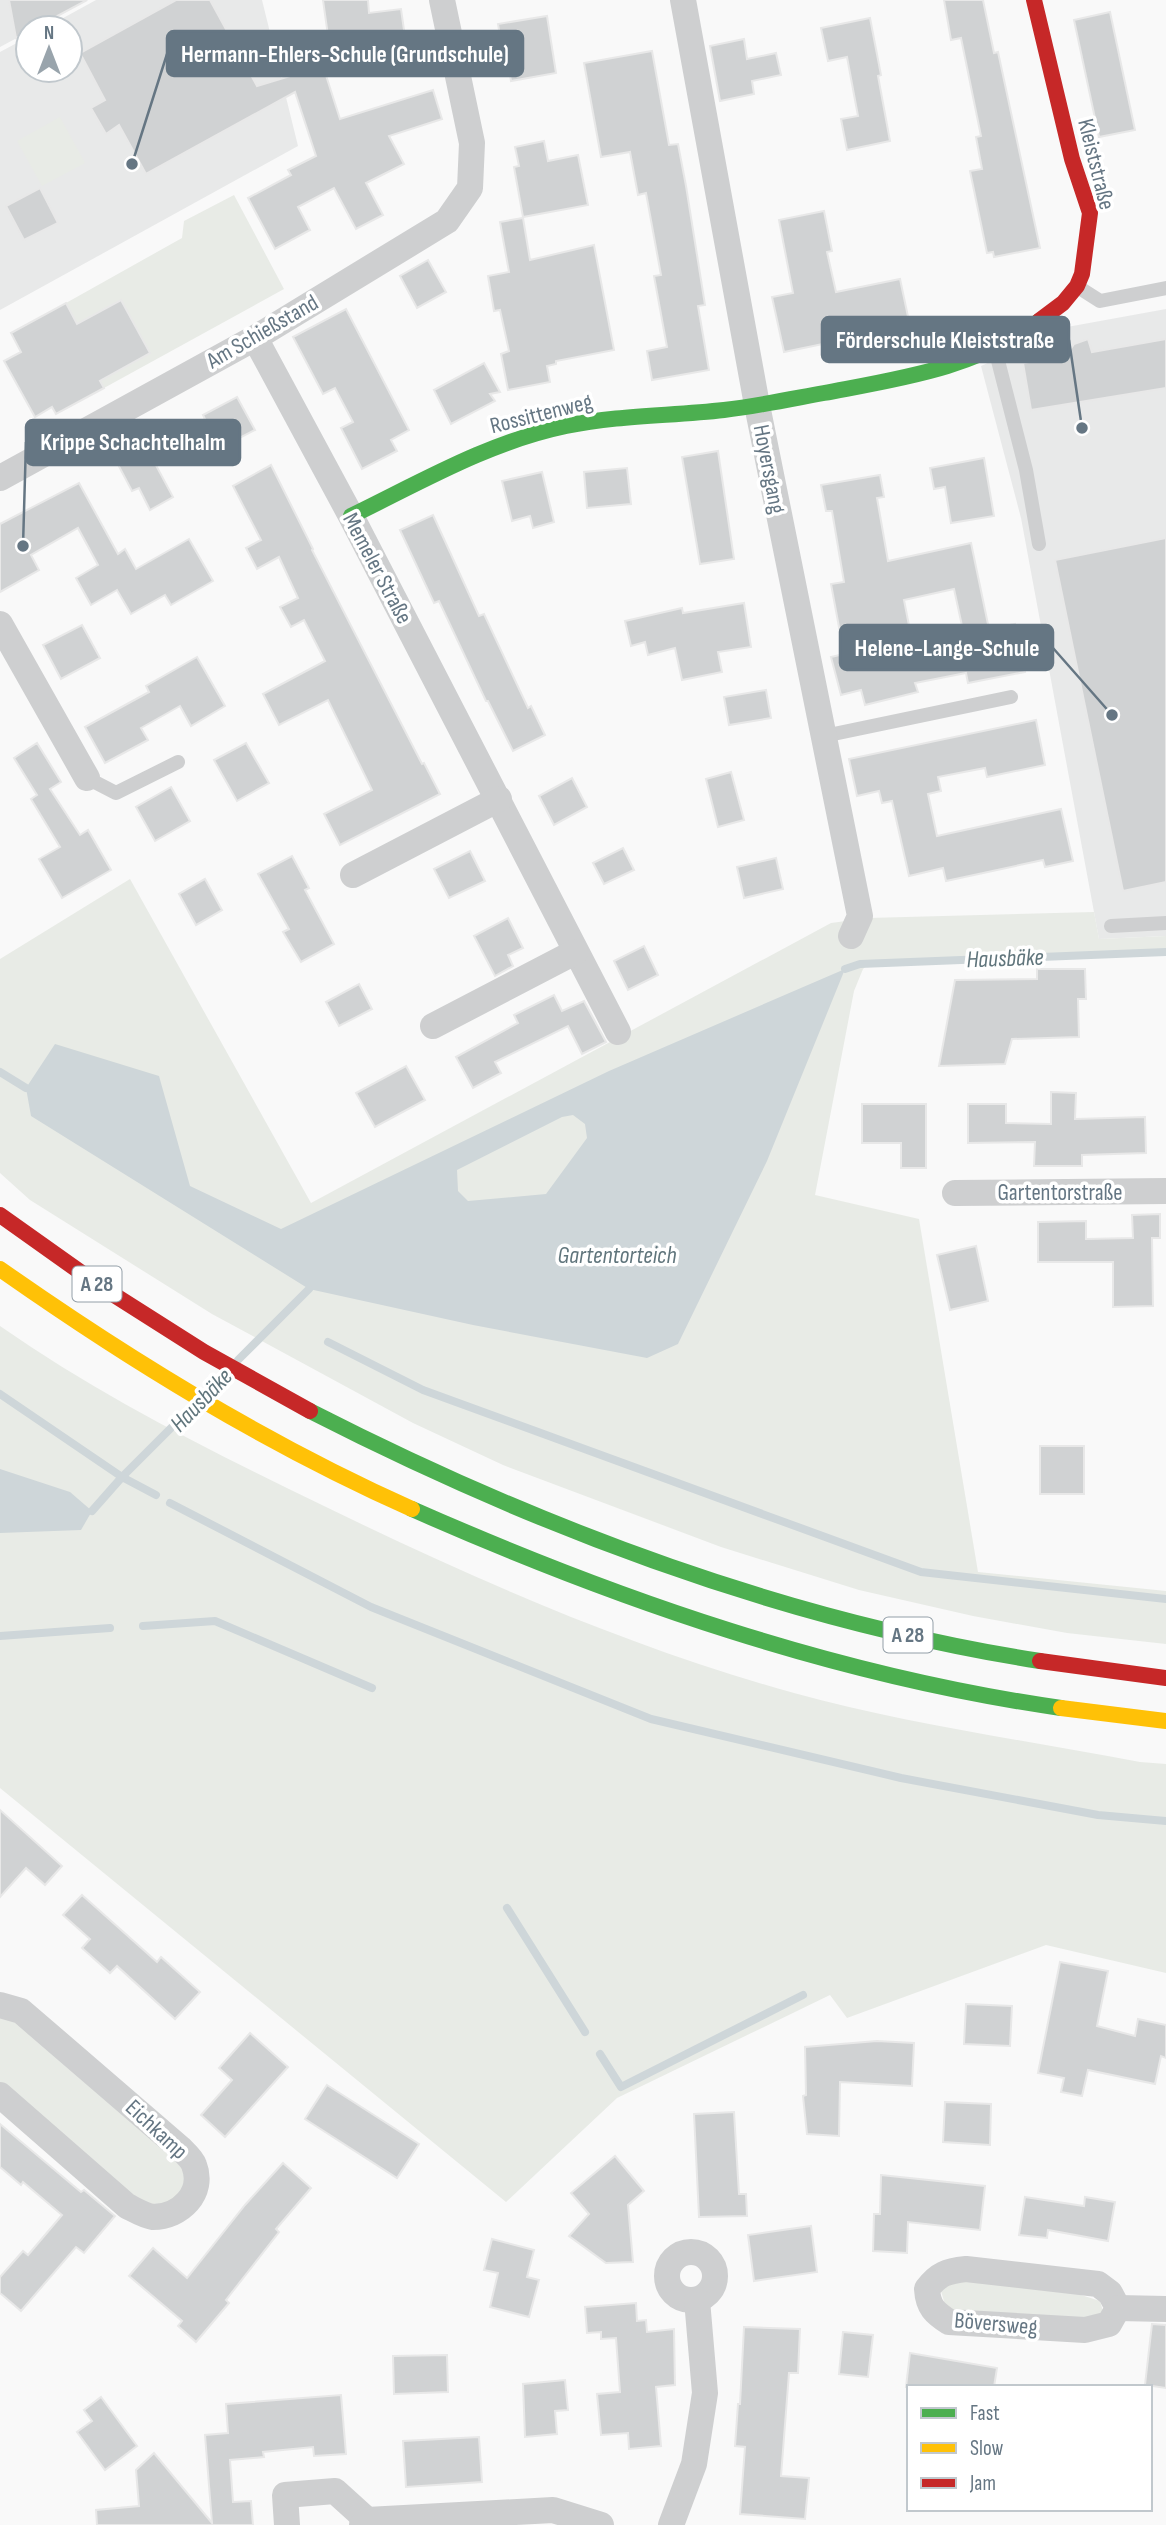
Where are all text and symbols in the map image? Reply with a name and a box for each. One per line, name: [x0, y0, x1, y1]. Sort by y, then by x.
north arrow: [14, 14, 84, 84]
text: N: [44, 22, 54, 45]
callout: Hermann-Ehlers-Schule (Grundschule): [167, 31, 523, 76]
text: Hermann-Ehlers-Schule (Grundschule): [181, 40, 509, 69]
street label: Kleiststraße: [1071, 116, 1121, 213]
street label: Am Schießstand: [201, 289, 323, 376]
callout: Förderschule Kleiststraße: [822, 317, 1069, 362]
text: Förderschule Kleiststraße: [836, 326, 1054, 355]
street label: Rossittenweg: [487, 388, 595, 440]
callout: Krippe Schachtelhalm: [26, 420, 240, 465]
street label: Hoyersgang: [747, 422, 791, 516]
text: Krippe Schachtelhalm: [40, 428, 226, 457]
street label: Memeler Straße: [336, 508, 418, 629]
callout: Helene-Lange-Schule: [840, 625, 1053, 670]
text: Helene-Lange-Schule: [855, 634, 1039, 663]
water label: Hausbäke: [966, 943, 1044, 974]
street label: Gartentorstraße: [997, 1179, 1123, 1207]
water label: Gartentorteich: [557, 1241, 677, 1270]
road number: A 28: [72, 1266, 122, 1302]
water label: Hausbäke: [164, 1362, 239, 1438]
road number: A 28: [884, 1618, 932, 1652]
street label: Eichkamp: [119, 2094, 193, 2165]
street label: Böversweg: [953, 2306, 1039, 2342]
legend: [907, 2385, 1152, 2511]
text: Fast: [970, 2401, 1000, 2426]
text: Slow: [970, 2436, 1004, 2461]
text: Jam: [969, 2471, 996, 2496]

